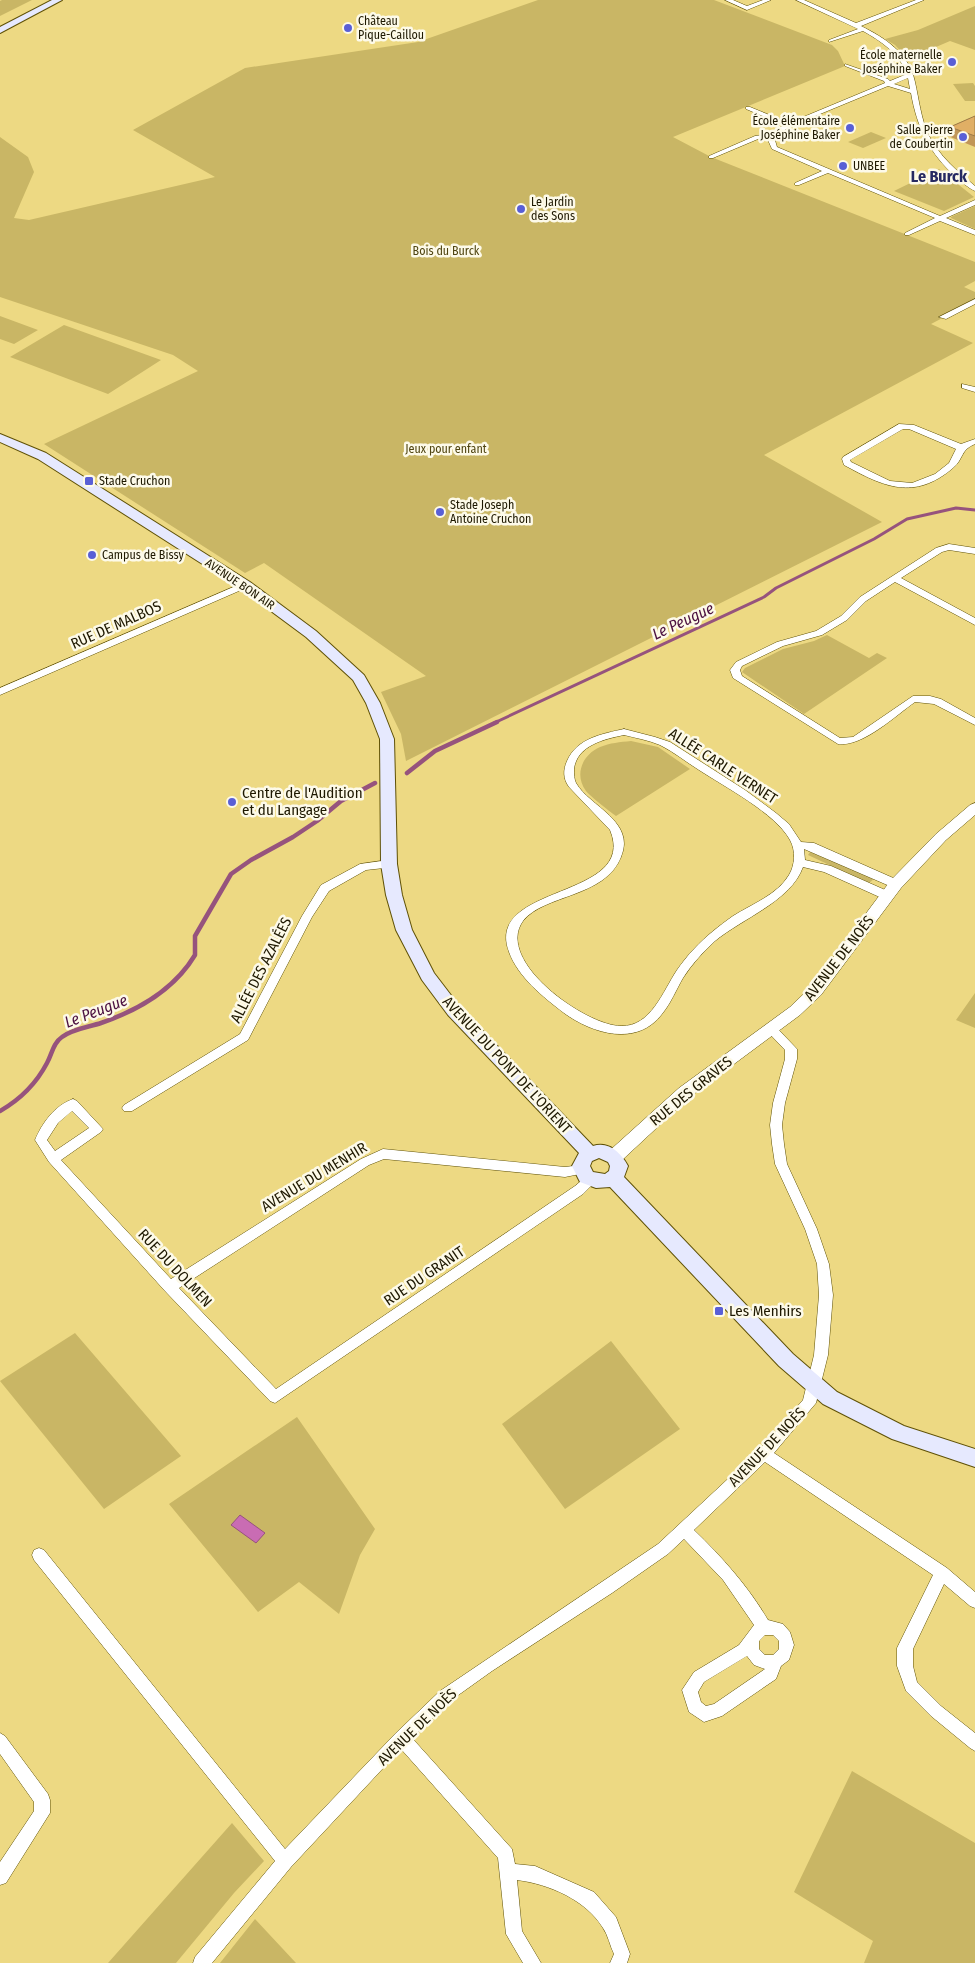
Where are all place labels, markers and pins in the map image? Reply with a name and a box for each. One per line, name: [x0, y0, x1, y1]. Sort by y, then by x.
place label: Château Pique-Caillou: [358, 14, 424, 42]
marker: Château Pique-Caillou: [342, 22, 354, 34]
place label: École maternelle Joséphine Baker: [860, 47, 943, 76]
marker: École maternelle Joséphine Baker: [946, 56, 958, 68]
place label: École élémentaire Joséphine Baker: [753, 113, 841, 142]
marker: École élémentaire Joséphine Baker: [844, 122, 856, 134]
place label: Salle Pierre de Coubertin: [890, 123, 953, 151]
marker: Salle Pierre de Coubertin: [957, 131, 969, 143]
place label: UNBEE: [853, 159, 886, 173]
marker: UNBEE: [837, 160, 849, 172]
place label: Le Jardin des Sons: [531, 195, 575, 223]
marker: Le Jardin des Sons: [515, 203, 527, 215]
place label: Stade Cruchon: [99, 474, 170, 488]
marker: Stade Cruchon: [83, 475, 95, 487]
place label: Stade Joseph Antoine Cruchon: [450, 498, 531, 526]
marker: Stade Joseph Antoine Cruchon: [434, 506, 446, 518]
place label: Campus de Bissy: [102, 548, 184, 562]
marker: Campus de Bissy: [86, 549, 98, 561]
place label: Centre de l'Audition et du Langage: [242, 784, 363, 819]
marker: Centre de l'Audition et du Langage: [226, 796, 238, 808]
place label: Les Menhirs: [729, 1302, 802, 1320]
marker: Les Menhirs: [713, 1305, 725, 1317]

